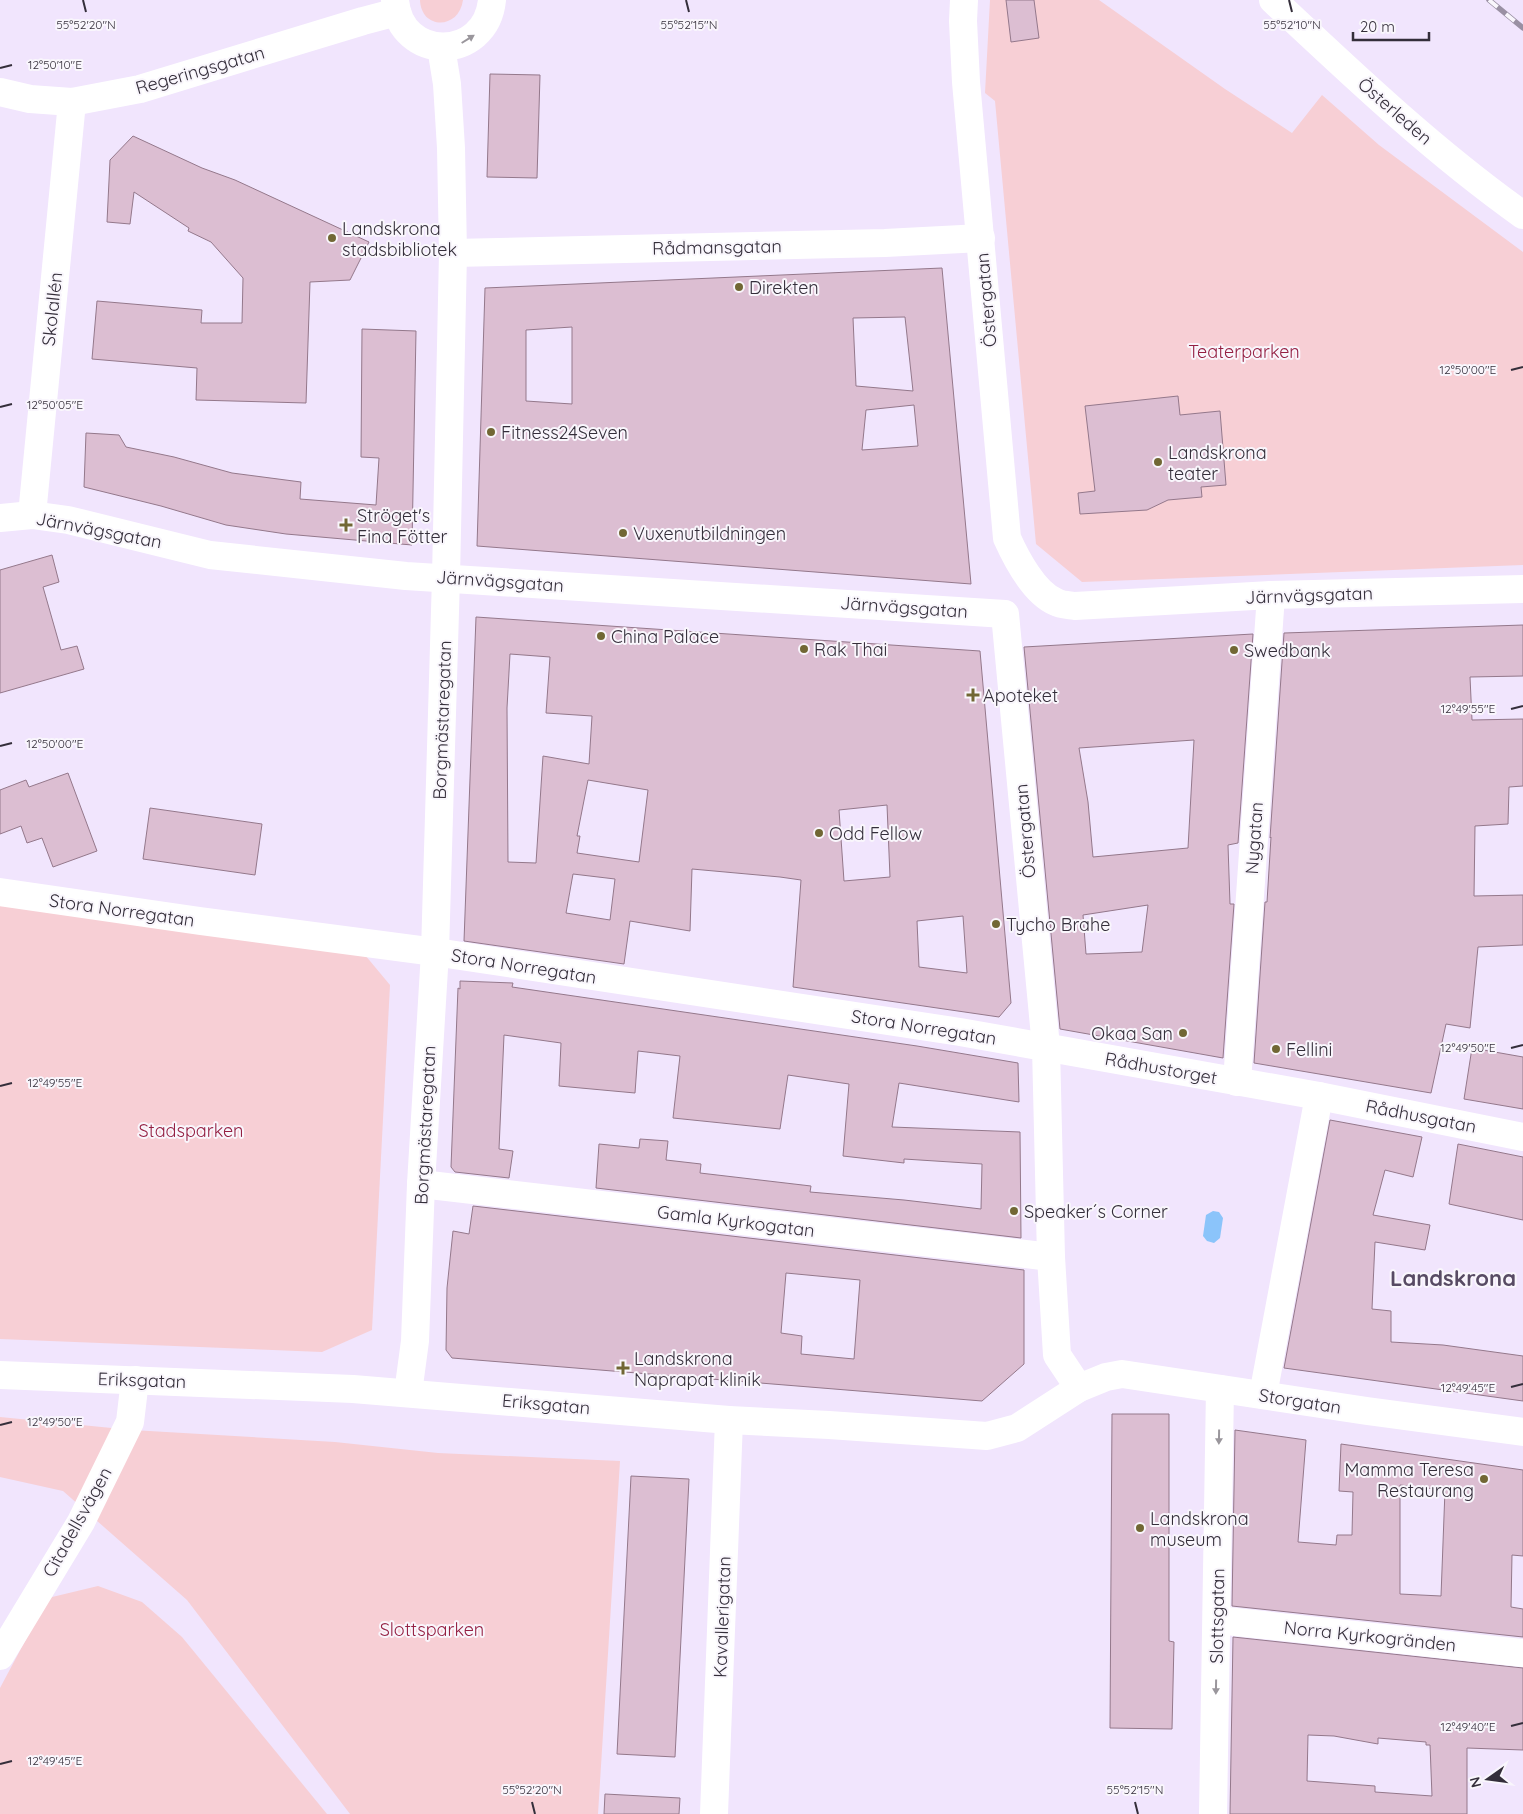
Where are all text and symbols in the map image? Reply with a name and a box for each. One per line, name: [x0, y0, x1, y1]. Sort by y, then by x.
scale bar: [1353, 10, 1429, 42]
text: 55°52'20"N: [56, 17, 116, 32]
text: 55°52'15"N: [661, 17, 717, 32]
text: 55°52'10"N: [1263, 17, 1321, 32]
text: 20 m: [1360, 17, 1395, 36]
one-way arrow: [462, 35, 475, 44]
street label: Regeringsgatan: [133, 41, 267, 99]
text: 12°50'10"E: [28, 57, 82, 72]
street label: Österleden: [1353, 72, 1437, 150]
place label: Landskrona stadsbibliotek: [342, 217, 457, 261]
marker: Landskrona stadsbibliotek: [326, 232, 338, 244]
street label: Rådmansgatan: [652, 234, 782, 260]
street label: Östergatan: [970, 252, 1002, 348]
street label: Skolallén: [37, 271, 67, 347]
place label: Direkten: [749, 276, 819, 299]
marker: Direkten: [733, 281, 745, 293]
park label: Teaterparken: [1188, 340, 1300, 363]
text: 12°50'00"E: [1440, 362, 1497, 377]
text: 12°50'05"E: [27, 397, 83, 412]
place label: Fitness24Seven: [501, 421, 628, 444]
marker: Fitness24Seven: [485, 426, 497, 438]
place label: Landskrona teater: [1168, 441, 1267, 485]
marker: Landskrona teater: [1152, 456, 1164, 468]
place label: Ströget's Fina Fötter: [357, 504, 448, 548]
street label: Järnvägsgatan: [34, 507, 164, 553]
marker: Ströget's Fina Fötter: [339, 518, 353, 532]
place label: Vuxenutbildningen: [633, 522, 786, 545]
marker: Vuxenutbildningen: [617, 527, 629, 539]
street label: Järnvägsgatan: [435, 565, 565, 597]
street label: Järnvägsgatan: [1245, 581, 1373, 609]
street label: Järnvägsgatan: [839, 591, 969, 623]
place label: China Palace: [611, 625, 719, 648]
marker: China Palace: [595, 630, 607, 642]
place label: Rak Thai: [814, 638, 887, 661]
place label: Swedbank: [1244, 639, 1331, 662]
street label: Borgmästaregatan: [428, 640, 456, 800]
marker: Rak Thai: [798, 643, 810, 655]
marker: Swedbank: [1228, 644, 1240, 656]
place label: Apoteket: [983, 684, 1058, 707]
marker: Apoteket: [967, 689, 979, 701]
text: 12°49'55"E: [1441, 701, 1496, 716]
text: 12°50'00"E: [27, 736, 84, 751]
street label: Östergatan: [1009, 783, 1041, 879]
street label: Nygatan: [1240, 801, 1268, 875]
place label: Odd Fellow: [829, 822, 922, 845]
marker: Odd Fellow: [813, 827, 825, 839]
street label: Stora Norregatan: [48, 888, 196, 932]
place label: Tycho Brahe: [1006, 913, 1110, 936]
marker: Tycho Brahe: [990, 918, 1002, 930]
street label: Stora Norregatan: [450, 943, 598, 989]
street label: Stora Norregatan: [850, 1004, 998, 1050]
place label: Okaa San: [1091, 1022, 1173, 1045]
marker: Okaa San: [1177, 1027, 1189, 1039]
place label: Fellini: [1286, 1038, 1332, 1061]
text: 12°49'50"E: [1440, 1040, 1496, 1055]
marker: Fellini: [1270, 1043, 1282, 1055]
street label: Borgmästaregatan: [409, 1045, 441, 1205]
street label: Rådhustorget: [1103, 1047, 1219, 1089]
text: 12°49'55"E: [28, 1075, 83, 1090]
street label: Rådhusgatan: [1364, 1094, 1478, 1138]
park label: Stadsparken: [138, 1119, 244, 1142]
street label: Gamla Kyrkogatan: [656, 1200, 816, 1242]
place label: Speaker´s Corner: [1024, 1200, 1168, 1223]
marker: Speaker´s Corner: [1008, 1205, 1020, 1217]
district label: Landskrona: [1390, 1264, 1516, 1292]
place label: Landskrona Naprapat klinik: [634, 1347, 761, 1391]
marker: Landskrona Naprapat klinik: [616, 1361, 630, 1375]
street label: Eriksgatan: [97, 1367, 187, 1393]
text: 12°49'45"E: [1441, 1380, 1495, 1395]
street label: Storgatan: [1257, 1383, 1343, 1419]
street label: Eriksgatan: [501, 1389, 591, 1419]
text: 12°49'50"E: [27, 1414, 83, 1429]
one-way arrow: [1215, 1430, 1223, 1446]
place label: Mamma Teresa Restaurang: [1344, 1458, 1474, 1502]
street label: Citadellsvägen: [37, 1463, 117, 1581]
marker: Mamma Teresa Restaurang: [1478, 1473, 1490, 1485]
place label: Landskrona museum: [1150, 1507, 1249, 1551]
marker: Landskrona museum: [1134, 1522, 1146, 1534]
street label: Kavallerigatan: [708, 1556, 736, 1678]
street label: Slottsgatan: [1205, 1568, 1229, 1664]
street label: Norra Kyrkogränden: [1283, 1616, 1457, 1656]
park label: Slottsparken: [380, 1618, 484, 1641]
one-way arrow: [1212, 1680, 1220, 1696]
text: 12°49'40"E: [1440, 1719, 1496, 1734]
text: 12°49'45"E: [28, 1753, 82, 1768]
north arrow: [1463, 1754, 1513, 1804]
text: N: [1465, 1775, 1485, 1789]
text: 55°52'20"N: [502, 1782, 562, 1797]
text: 55°52'15"N: [1107, 1782, 1163, 1797]

